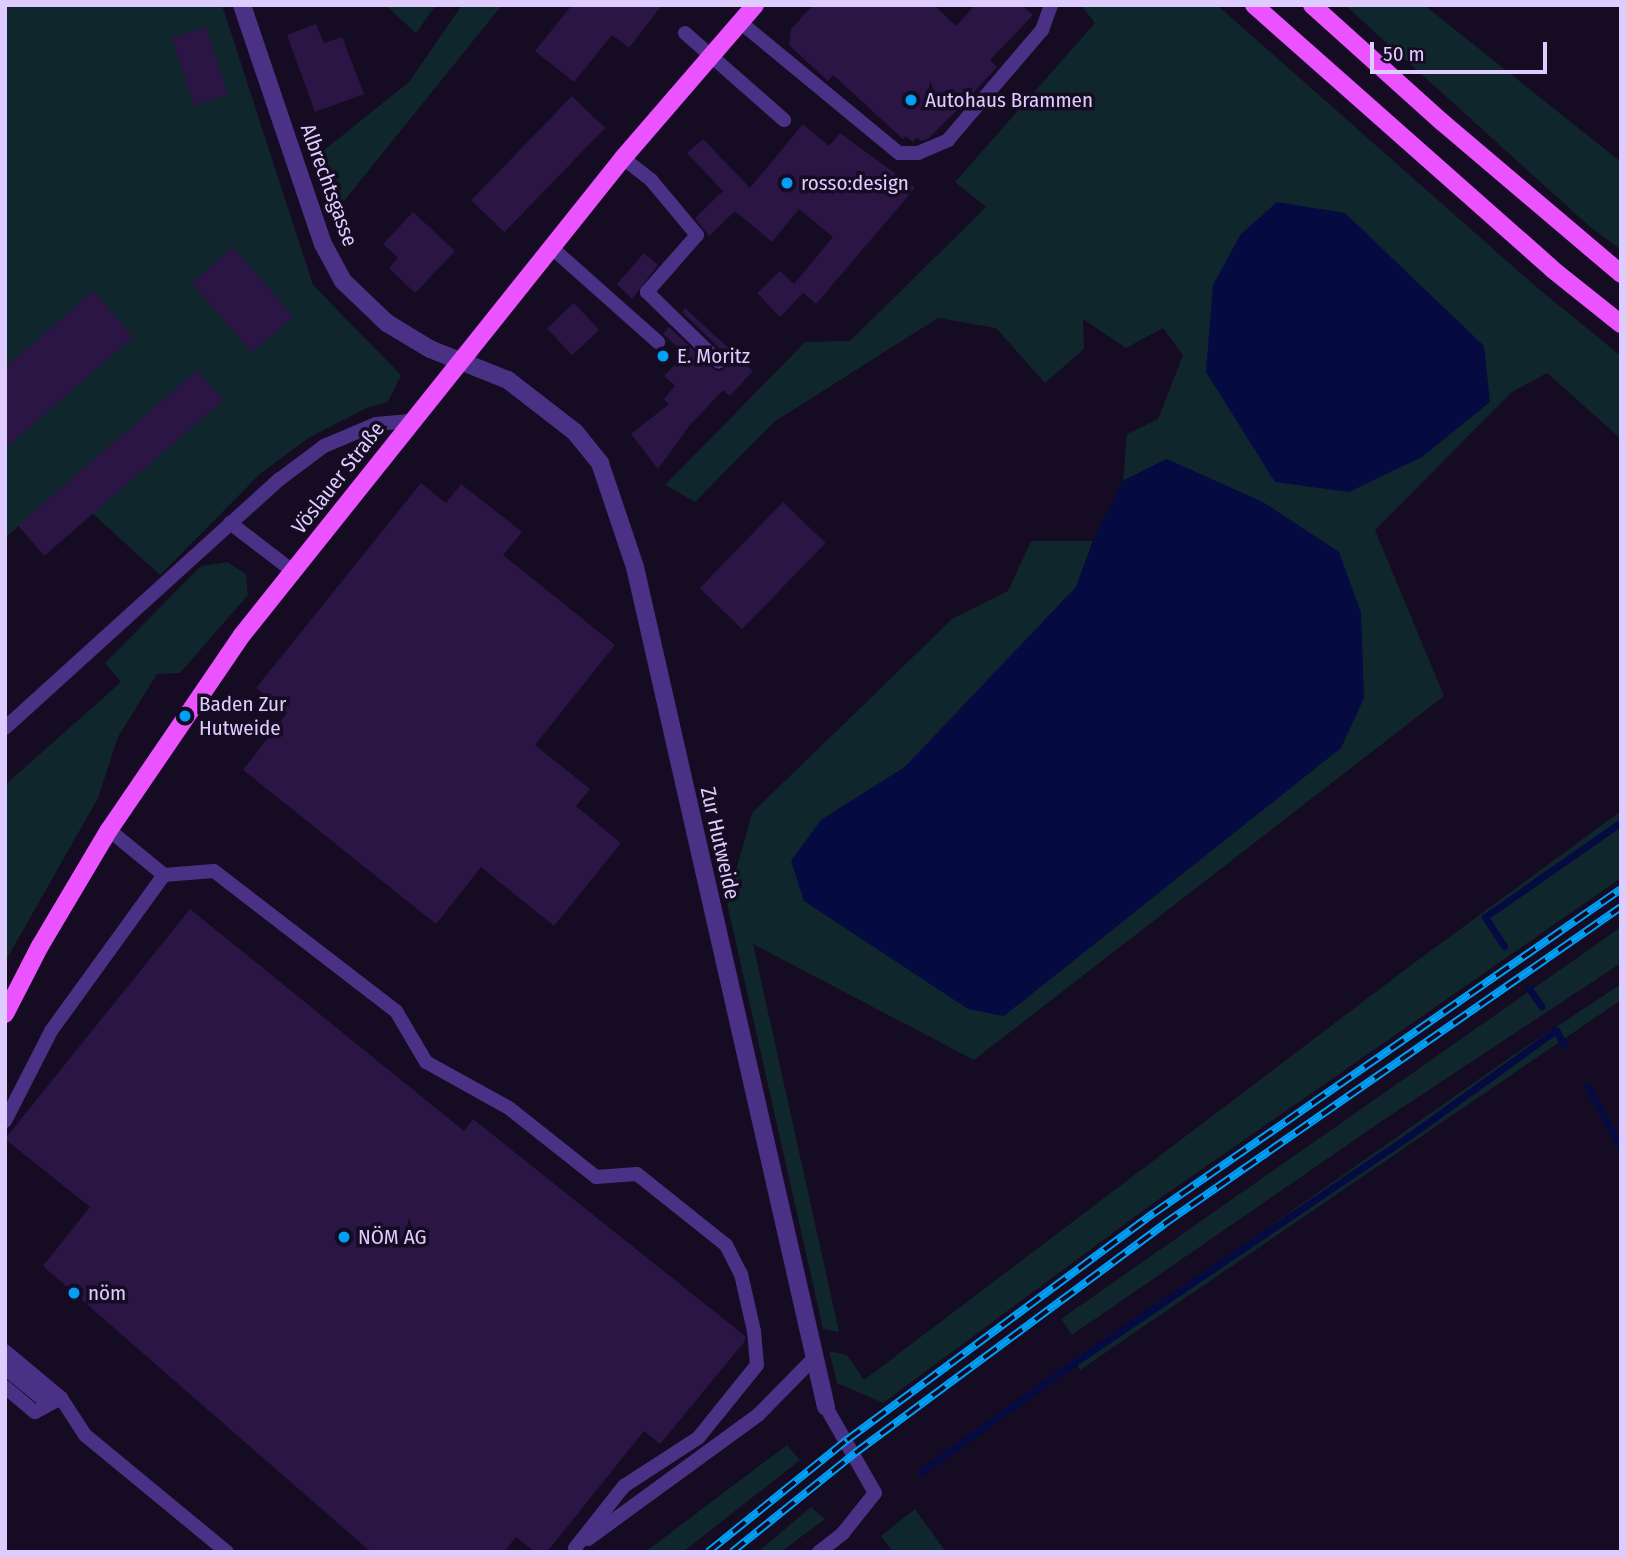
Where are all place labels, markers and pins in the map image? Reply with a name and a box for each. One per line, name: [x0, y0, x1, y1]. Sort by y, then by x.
place label: Autohaus Brammen: [925, 87, 1093, 113]
marker: Autohaus Brammen: [903, 92, 919, 108]
place label: rosso:design: [801, 170, 909, 196]
marker: rosso:design: [779, 175, 795, 191]
place label: E. Moritz: [677, 343, 750, 369]
marker: E. Moritz: [655, 348, 671, 364]
place label: Baden Zur Hutweide: [199, 691, 286, 741]
marker: Baden Zur Hutweide: [177, 708, 193, 724]
place label: NÖM AG: [358, 1224, 427, 1250]
marker: NÖM AG: [336, 1229, 352, 1245]
place label: nöm: [88, 1280, 126, 1306]
marker: nöm: [66, 1285, 82, 1301]

